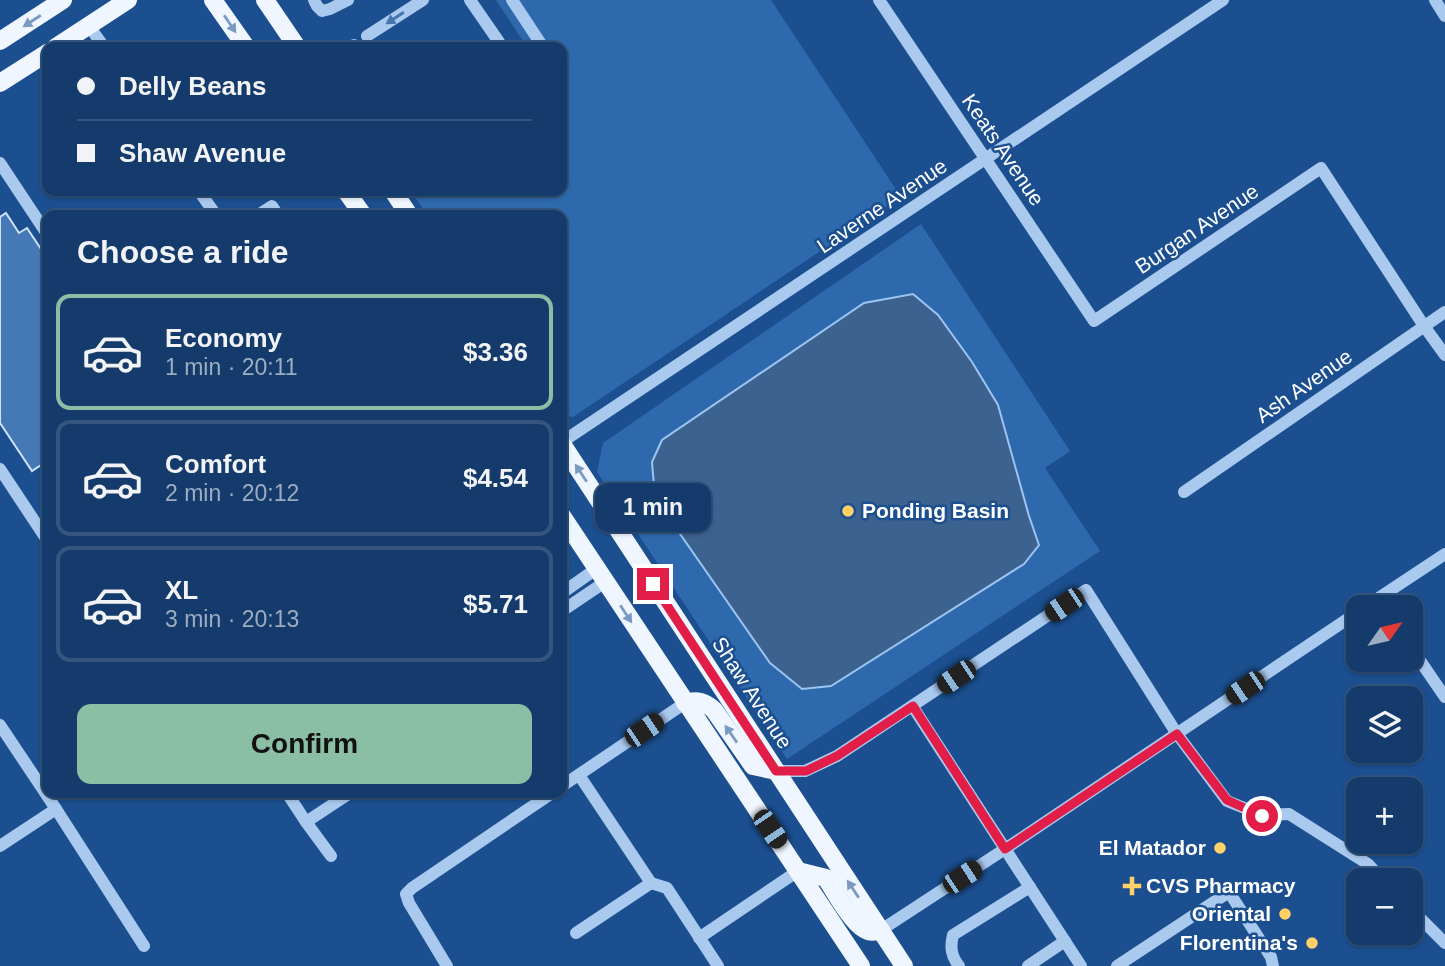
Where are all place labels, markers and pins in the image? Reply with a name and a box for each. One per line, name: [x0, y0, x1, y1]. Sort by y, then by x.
place label: Ponding Basin: [862, 499, 1009, 522]
marker: Ponding Basin: [840, 503, 856, 519]
place label: El Matador: [1099, 836, 1206, 859]
marker: El Matador: [1212, 840, 1228, 856]
place label: CVS Pharmacy: [1146, 874, 1296, 897]
marker: CVS Pharmacy: [1124, 878, 1140, 894]
place label: Oriental: [1192, 902, 1271, 925]
marker: Oriental: [1277, 906, 1293, 922]
place label: Florentina's: [1180, 931, 1298, 954]
marker: Florentina's: [1304, 935, 1320, 951]

